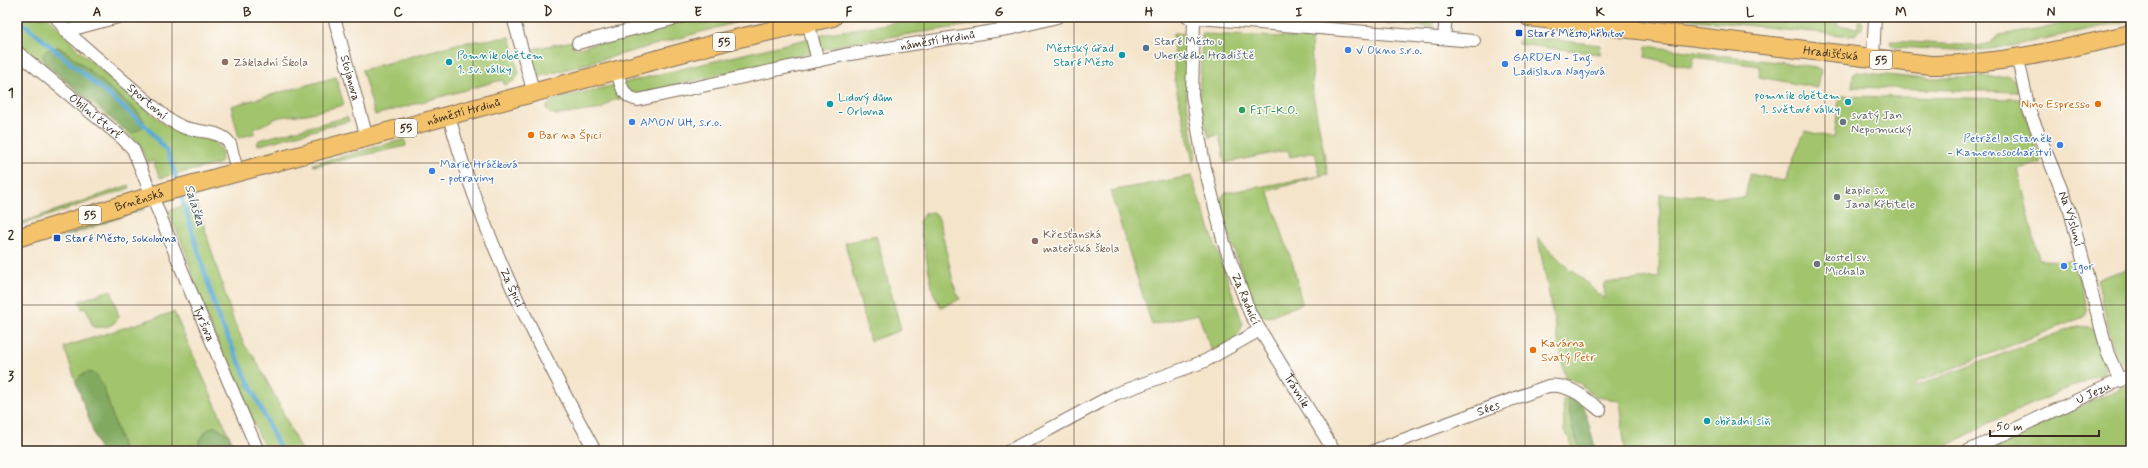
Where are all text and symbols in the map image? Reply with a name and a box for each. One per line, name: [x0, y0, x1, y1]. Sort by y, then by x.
text: A: [93, 4, 101, 21]
text: B: [243, 4, 252, 21]
text: C: [393, 4, 403, 21]
text: D: [544, 4, 553, 21]
text: E: [694, 4, 702, 21]
text: F: [846, 4, 853, 21]
text: G: [995, 4, 1004, 21]
text: H: [1145, 4, 1154, 21]
text: I: [1296, 4, 1303, 21]
text: J: [1446, 4, 1454, 21]
text: K: [1595, 4, 1605, 21]
text: L: [1746, 4, 1755, 21]
text: M: [1895, 4, 1907, 21]
text: N: [2047, 4, 2056, 21]
place label: Staré Město,hřbitov: [1527, 26, 1625, 42]
street label: náměstí Hrdinů: [899, 27, 977, 55]
marker: Staré Město,hřbitov: [1514, 28, 1524, 38]
road number: 55: [713, 33, 735, 51]
place label: Staré Město u Uherského Hradiště: [1154, 34, 1255, 64]
place label: Městský úřad Staré Město: [1046, 41, 1114, 71]
marker: Staré Město u Uherského Hradiště: [1141, 43, 1151, 53]
place label: V Okno s.r.o.: [1356, 43, 1422, 59]
street label: Hradišťská: [1802, 43, 1860, 65]
marker: V Okno s.r.o.: [1343, 45, 1353, 55]
place label: Pomník obětem 1. sv. války: [457, 48, 543, 78]
marker: Městský úřad Staré Město: [1117, 50, 1127, 60]
place label: GARDEN - Ing. Ladislava Nagyová: [1513, 50, 1605, 80]
road number: 55: [1870, 51, 1892, 69]
street label: Stojanova: [336, 53, 363, 103]
place label: Základní Škola: [233, 55, 308, 71]
marker: Základní Škola: [220, 57, 230, 67]
marker: Pomník obětem 1. sv. války: [444, 57, 454, 67]
marker: GARDEN - Ing. Ladislava Nagyová: [1500, 59, 1510, 69]
street label: Sportovní: [123, 80, 170, 124]
text: 1: [8, 85, 14, 102]
place label: pomník obětem 1. světové války: [1755, 88, 1840, 118]
street label: Obilní čtvrť: [65, 90, 125, 143]
place label: Lidový dům - Orlovna: [838, 90, 893, 120]
street label: náměstí Hrdinů: [425, 95, 503, 130]
marker: pomník obětem 1. světové války: [1843, 97, 1853, 107]
place label: Nino Espresso: [2021, 97, 2090, 113]
marker: Lidový dům - Orlovna: [825, 99, 835, 109]
marker: Nino Espresso: [2093, 99, 2103, 109]
place label: FIT-K.O.: [1250, 103, 1298, 119]
marker: FIT-K.O.: [1237, 105, 1247, 115]
place label: svatý Jan Nepomucký: [1851, 108, 1912, 138]
place label: AMON UH, s.r.o.: [640, 115, 722, 131]
marker: AMON UH, s.r.o.: [627, 117, 637, 127]
marker: svatý Jan Nepomucký: [1838, 117, 1848, 127]
road number: 55: [395, 119, 417, 137]
place label: Bar na Špici: [539, 128, 602, 144]
marker: Bar na Špici: [526, 130, 536, 140]
place label: Petržel a Staněk - Kamenosochařství: [1947, 131, 2052, 161]
marker: Petržel a Staněk - Kamenosochařství: [2055, 140, 2065, 150]
place label: Marie Hráčková - potraviny: [440, 157, 518, 187]
marker: Marie Hráčková - potraviny: [427, 166, 437, 176]
water label: Salaška: [180, 183, 209, 229]
place label: kaple sv. Jana Křtitele: [1845, 183, 1915, 213]
street label: Brněnská: [113, 185, 166, 216]
street label: Na Výsluní: [2054, 189, 2086, 249]
marker: kaple sv. Jana Křtitele: [1832, 192, 1842, 202]
road number: 55: [79, 206, 101, 224]
text: 2: [8, 227, 15, 244]
place label: Křesťanská mateřská škola: [1043, 227, 1120, 257]
place label: Staré Město, sokolovna: [65, 231, 177, 247]
marker: Staré Město, sokolovna: [52, 233, 62, 243]
marker: Křesťanská mateřská škola: [1030, 236, 1040, 246]
place label: kostel sv. Michala: [1825, 250, 1869, 280]
marker: kostel sv. Michala: [1812, 259, 1822, 269]
place label: Igor: [2072, 259, 2093, 275]
marker: Igor: [2059, 261, 2069, 271]
street label: Za Špicí: [495, 266, 527, 310]
street label: Za Radnicí: [1227, 271, 1263, 328]
street label: Tyršova: [189, 304, 218, 344]
place label: Kavárna Svatý Petr: [1541, 336, 1596, 366]
marker: Kavárna Svatý Petr: [1528, 345, 1538, 355]
text: 3: [8, 368, 14, 385]
street label: Trávník: [1280, 371, 1313, 411]
street label: U Jezu: [2074, 378, 2114, 409]
street label: Sées: [1475, 397, 1503, 421]
scale bar: [1990, 412, 2099, 438]
place label: obřadní síň: [1715, 414, 1771, 430]
marker: obřadní síň: [1702, 416, 1712, 426]
text: 50 m: [1996, 419, 2023, 435]

